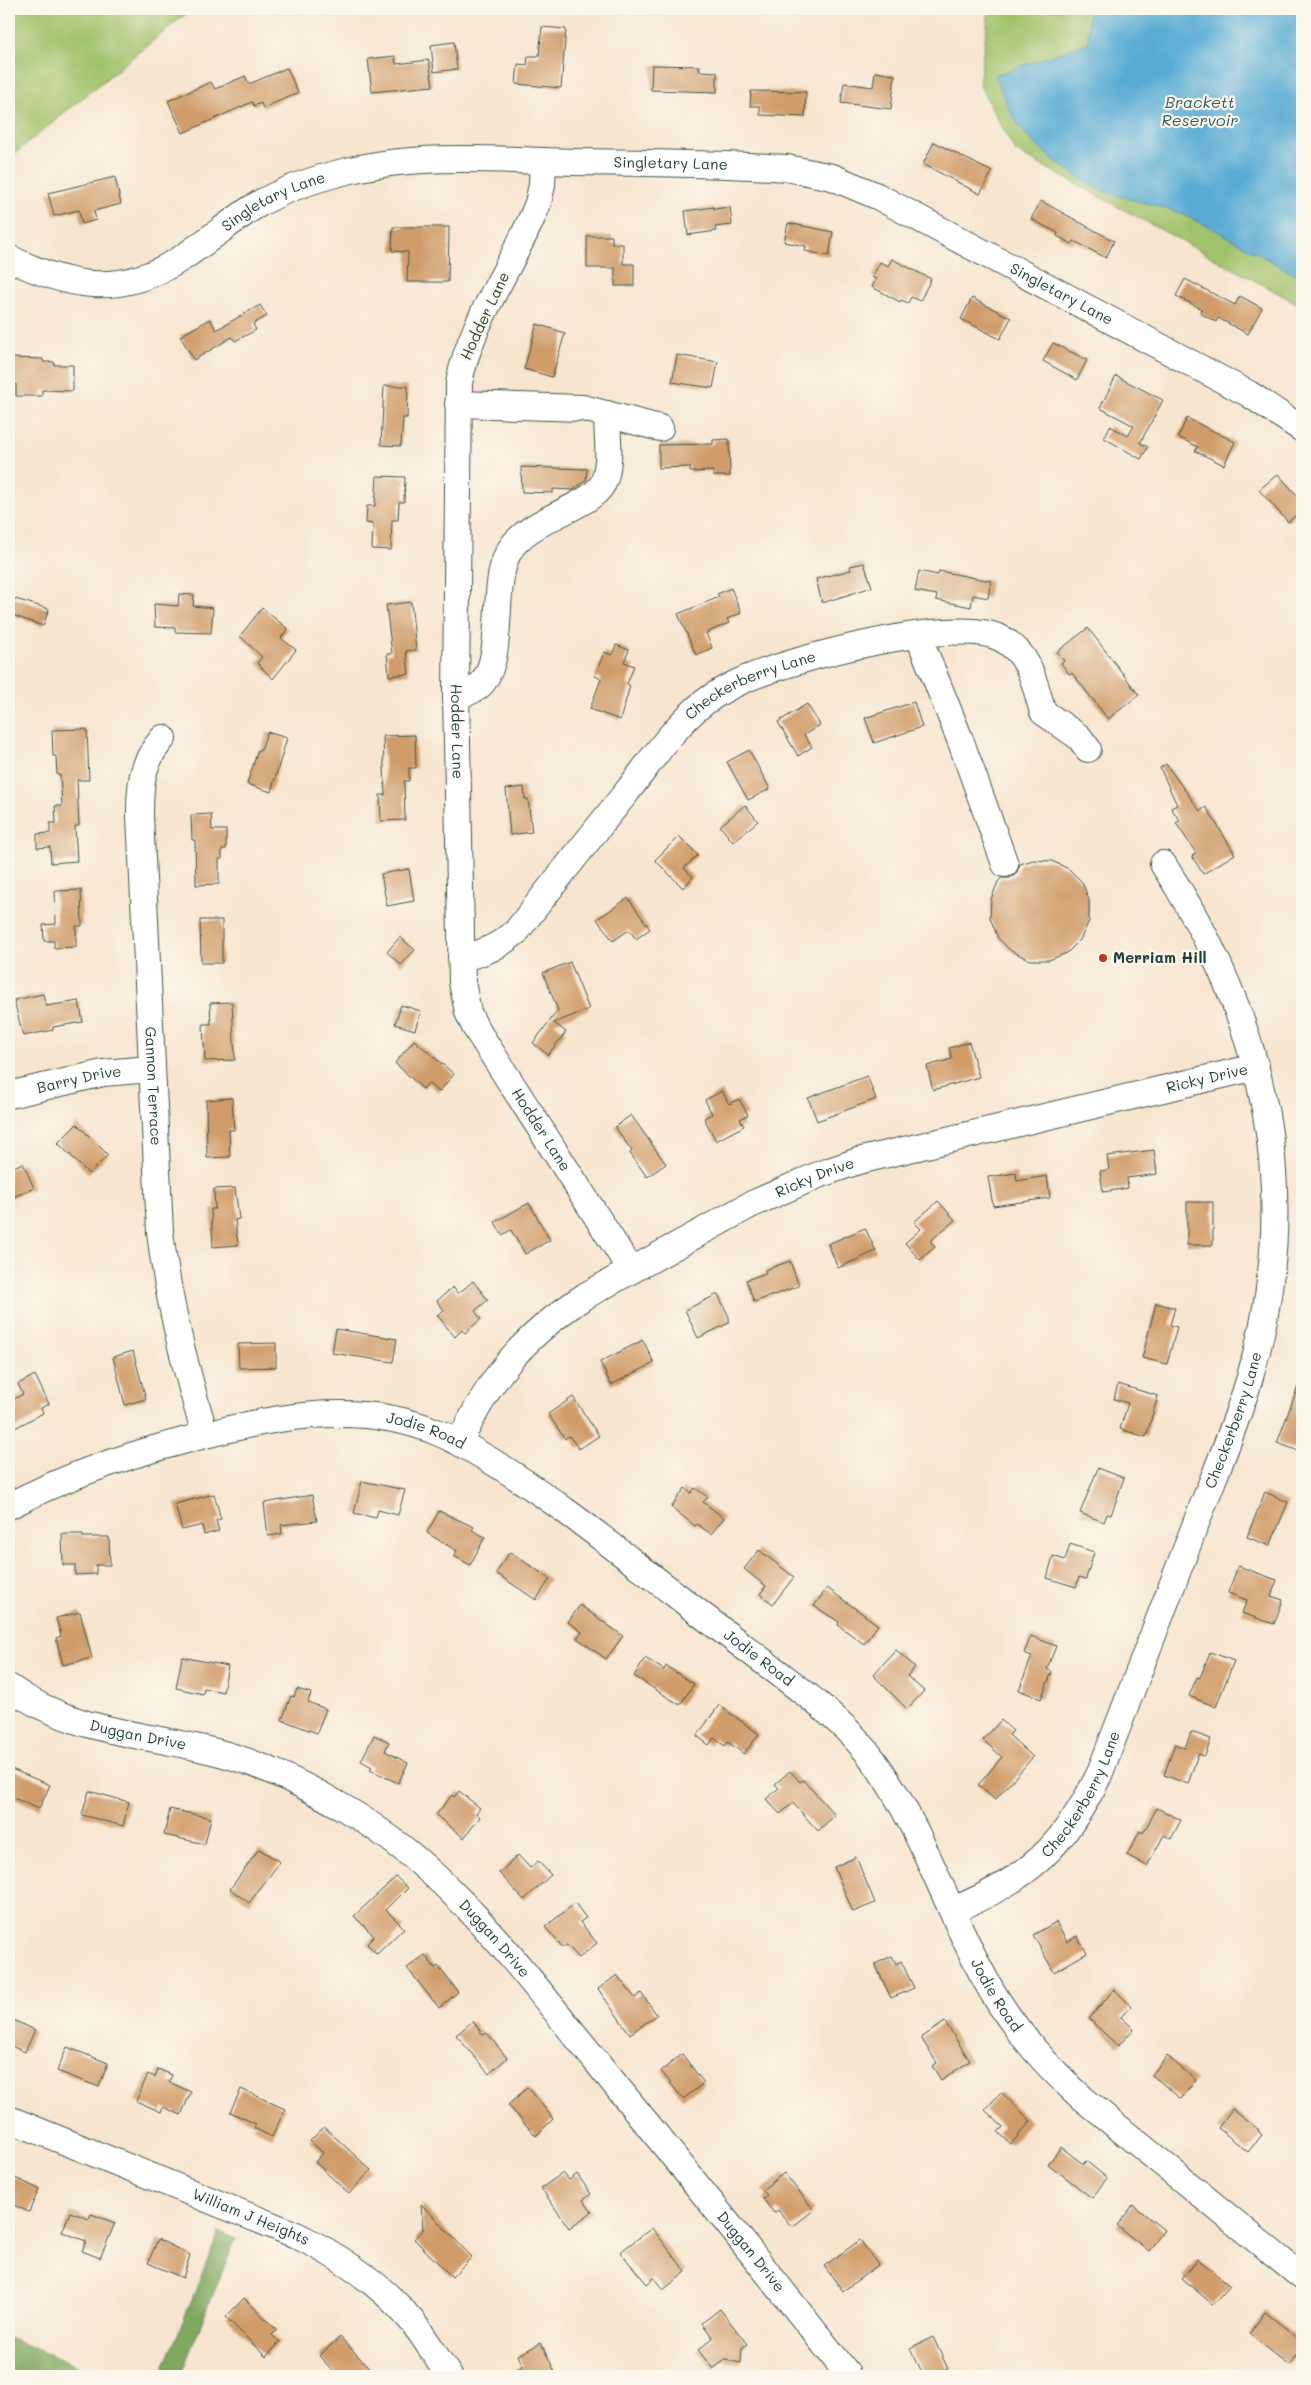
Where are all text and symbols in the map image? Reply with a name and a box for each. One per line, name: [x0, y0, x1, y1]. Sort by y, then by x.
water label: Brackett Reservoir: [1162, 91, 1238, 130]
street label: Singletary Lane: [614, 151, 728, 174]
street label: Singletary Lane: [217, 166, 327, 235]
street label: Singletary Lane: [1007, 258, 1117, 329]
street label: Hodder Lane: [455, 268, 513, 363]
street label: Checkerberry Lane: [680, 646, 818, 724]
street label: Hodder Lane: [447, 684, 469, 779]
place label: Merriam Hill: [1113, 947, 1207, 967]
marker: Merriam Hill: [1097, 952, 1109, 964]
street label: Gannon Terrace: [141, 1026, 167, 1146]
street label: Ricky Drive: [1164, 1058, 1250, 1097]
street label: Barry Drive: [35, 1061, 122, 1097]
street label: Hodder Lane: [508, 1084, 576, 1175]
street label: Ricky Drive: [772, 1152, 857, 1202]
street label: Checkerberry Lane: [1199, 1350, 1265, 1491]
street label: Jodie Road: [385, 1407, 469, 1453]
street label: Jodie Road: [720, 1624, 798, 1690]
street label: Duggan Drive: [88, 1714, 188, 1754]
street label: Checkerberry Lane: [1036, 1728, 1124, 1861]
street label: Duggan Drive: [455, 1894, 535, 1981]
street label: Jodie Road: [967, 1955, 1027, 2036]
street label: William J Heights: [190, 2183, 313, 2249]
street label: Duggan Drive: [713, 2207, 790, 2296]

